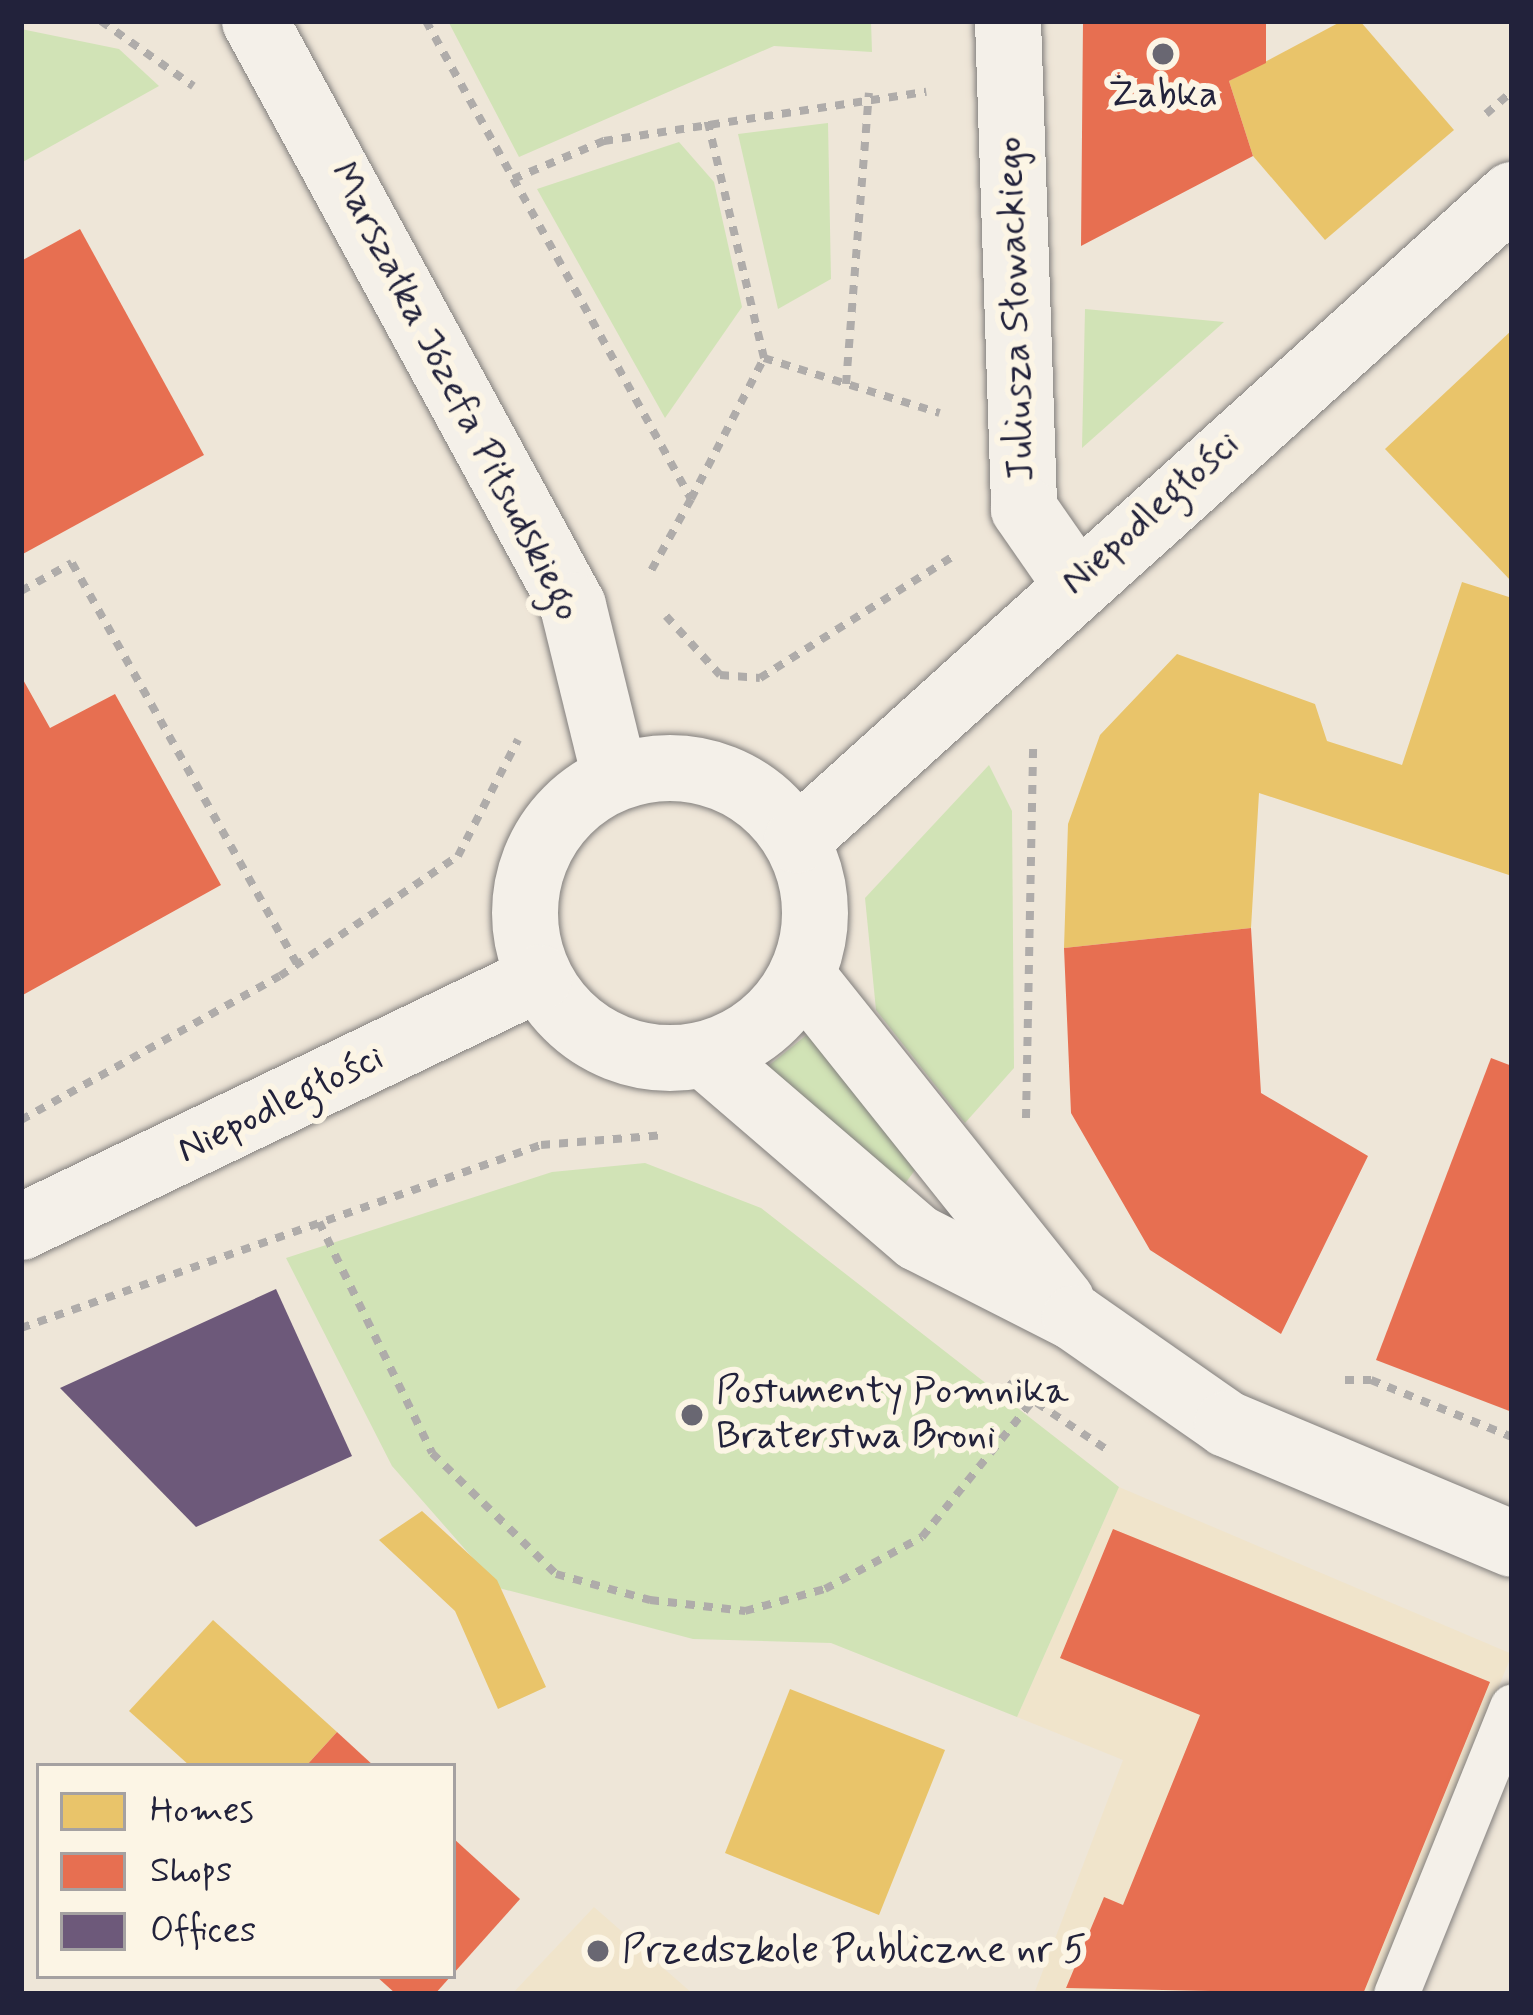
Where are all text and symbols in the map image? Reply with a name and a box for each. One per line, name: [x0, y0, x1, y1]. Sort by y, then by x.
marker: Żabka: [1150, 41, 1176, 67]
place label: Żabka: [1108, 73, 1218, 119]
street label: Juliusza Słowackiego: [988, 136, 1046, 482]
street label: Marszałka Józefa Piłsudskiego: [318, 155, 590, 629]
street label: Niepodległości: [1052, 422, 1250, 606]
street label: Niepodległości: [170, 1035, 392, 1175]
place label: Postumenty Pomnika Braterstwa Broni: [716, 1370, 1069, 1461]
marker: Postumenty Pomnika Braterstwa Broni: [679, 1402, 705, 1428]
legend: [36, 1763, 456, 1979]
text: Homes: [150, 1788, 254, 1835]
text: Shops: [150, 1848, 232, 1895]
text: Offices: [150, 1908, 256, 1955]
place label: Przedszkole Publiczne nr 5: [622, 1928, 1084, 1974]
marker: Przedszkole Publiczne nr 5: [585, 1938, 611, 1964]

